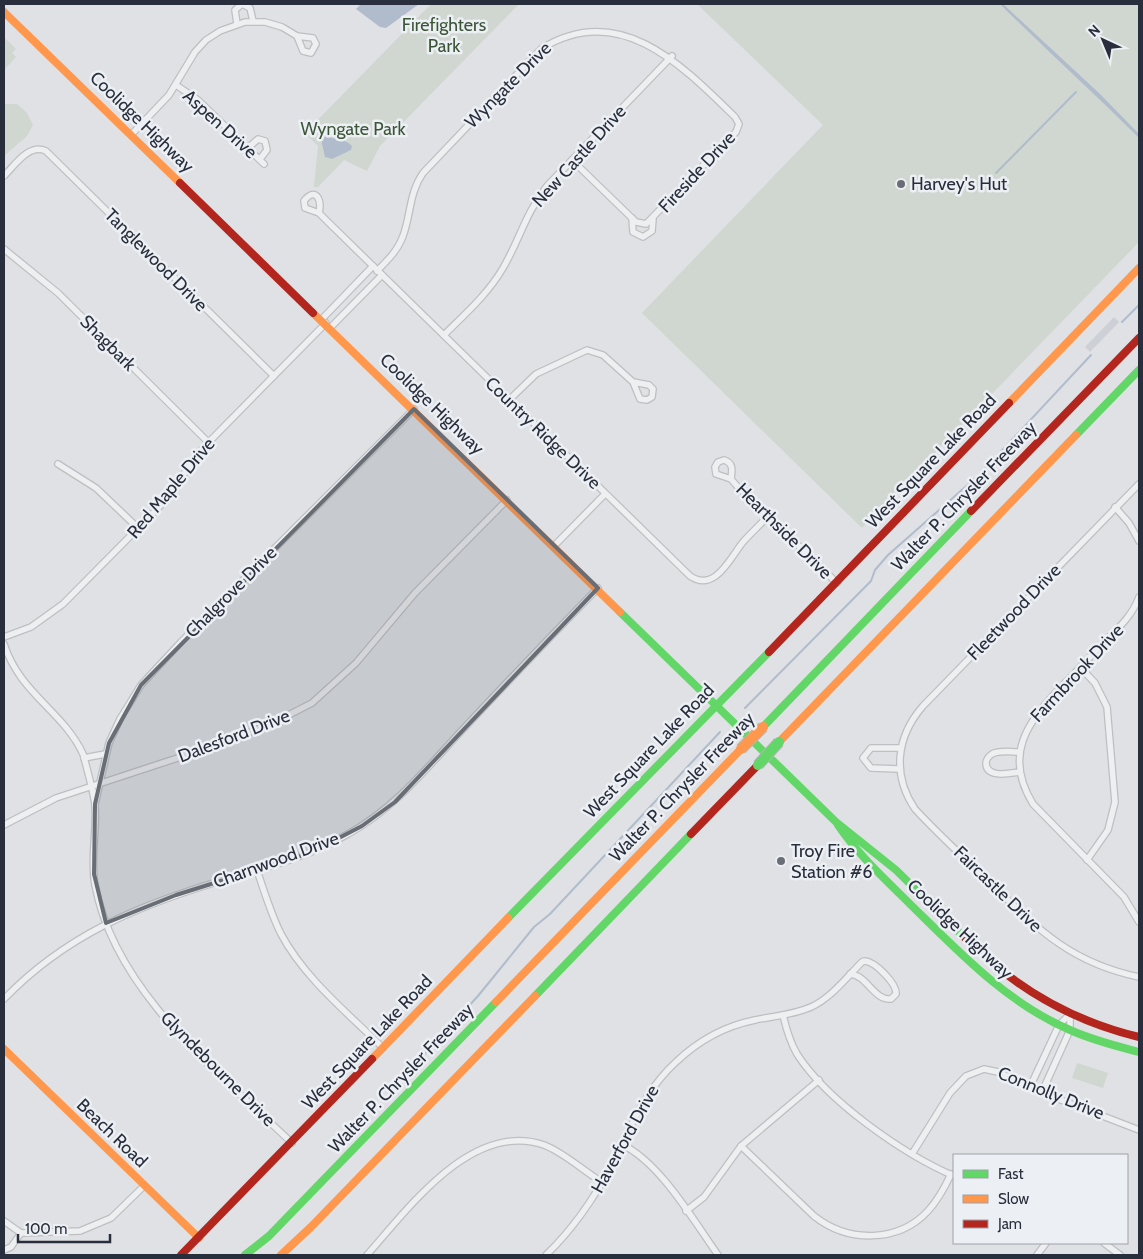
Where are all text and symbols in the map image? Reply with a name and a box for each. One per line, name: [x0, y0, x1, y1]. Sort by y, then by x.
park label: Firefighters Park: [402, 14, 486, 57]
north arrow: [1078, 15, 1128, 65]
text: N: [1084, 21, 1104, 41]
street label: Wyngate Drive: [460, 37, 556, 133]
street label: Coolidge Highway: [85, 67, 199, 177]
street label: Aspen Drive: [178, 85, 262, 163]
street label: New Castle Drive: [527, 100, 631, 212]
park label: Wyngate Park: [300, 118, 407, 140]
street label: Fireside Drive: [654, 127, 740, 217]
place label: Harvey's Hut: [911, 173, 1007, 195]
marker: Harvey's Hut: [895, 178, 907, 190]
street label: Tanglewood Drive: [100, 204, 212, 316]
street label: Shagbark: [75, 310, 141, 376]
street label: Coolidge Highway: [375, 349, 489, 459]
street label: Country Ridge Drive: [481, 372, 605, 494]
street label: West Square Lake Road: [861, 389, 1001, 533]
street label: Walter P. Chrysler Freeway: [887, 417, 1041, 575]
street label: Red Maple Drive: [122, 433, 220, 543]
street label: Hearthside Drive: [731, 478, 837, 584]
street label: Chalgrove Drive: [181, 542, 281, 642]
street label: Fleetwood Drive: [963, 559, 1065, 665]
street label: Farmbrook Drive: [1026, 619, 1128, 727]
street label: West Square Lake Road: [579, 679, 719, 823]
street label: Dalesford Drive: [175, 705, 293, 767]
street label: Walter P. Chrysler Freeway: [605, 708, 759, 866]
street label: Charnwood Drive: [210, 827, 342, 893]
place label: Troy Fire Station #6: [791, 840, 873, 883]
street label: Faircastle Drive: [949, 841, 1047, 937]
marker: Troy Fire Station #6: [775, 855, 787, 867]
street label: Coolidge Highway: [903, 875, 1017, 983]
street label: West Square Lake Road: [297, 970, 437, 1114]
street label: Walter P. Chrysler Freeway: [324, 999, 478, 1157]
street label: Glyndebourne Drive: [156, 1007, 280, 1131]
street label: Connolly Drive: [995, 1062, 1107, 1124]
street label: Haverford Drive: [586, 1081, 664, 1197]
street label: Beach Road: [72, 1094, 152, 1172]
legend: [953, 1154, 1128, 1244]
text: Fast: [998, 1165, 1023, 1183]
text: Slow: [998, 1190, 1029, 1208]
scale bar: [18, 1212, 110, 1244]
text: Jam: [997, 1215, 1022, 1233]
text: 100 m: [25, 1220, 67, 1238]

